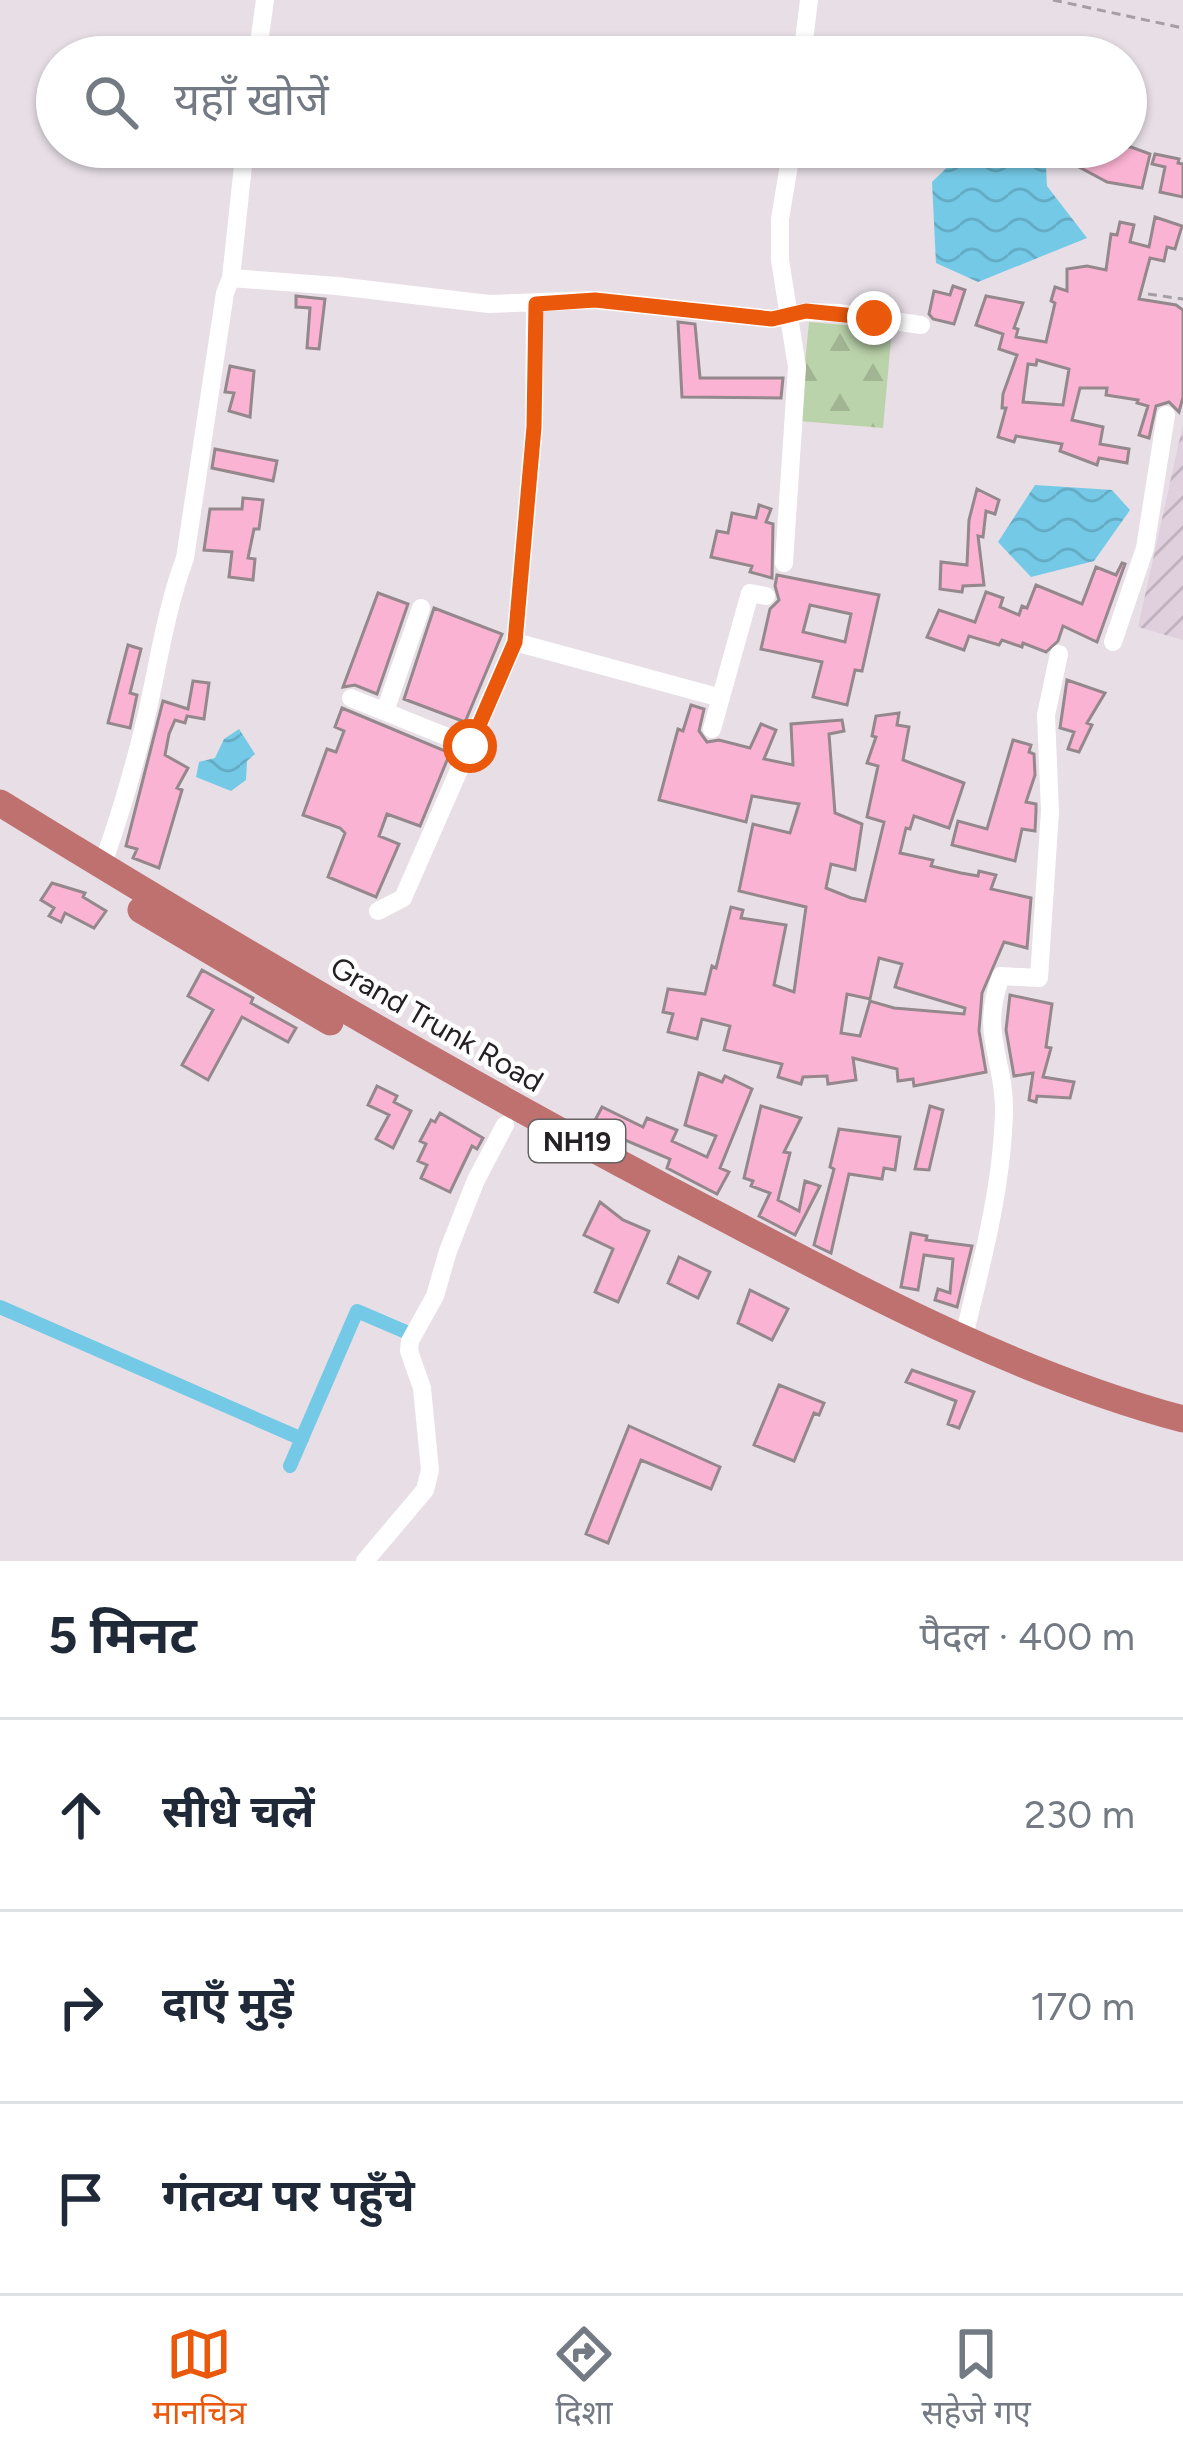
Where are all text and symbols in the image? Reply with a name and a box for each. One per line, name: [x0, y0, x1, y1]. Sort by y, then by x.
search box: [36, 36, 1147, 168]
icon: search: [78, 69, 144, 135]
text: यहाँ खोजें: [174, 72, 329, 126]
route end: [847, 291, 901, 345]
route start: [443, 719, 497, 773]
street label: Grand Trunk Road: [324, 948, 550, 1100]
road number: NH19: [529, 1120, 625, 1162]
text: 5 मिनट: [48, 1605, 197, 1666]
text: पैदल · 400 m: [919, 1613, 1135, 1660]
icon: ahead: [48, 1782, 114, 1848]
text: सीधे चलें: [162, 1784, 315, 1838]
text: 230 m: [1024, 1791, 1135, 1838]
icon: right: [48, 1974, 114, 2040]
text: दाएँ मुड़ें: [162, 1976, 294, 2030]
text: 170 m: [1030, 1983, 1135, 2030]
icon: arrive: [48, 2166, 114, 2232]
text: गंतव्य पर पहुँचे: [162, 2168, 415, 2222]
tab: मानचित्र: [152, 2321, 247, 2437]
tab: दिशा: [551, 2321, 617, 2437]
tab: सहेजे गए: [921, 2321, 1031, 2437]

